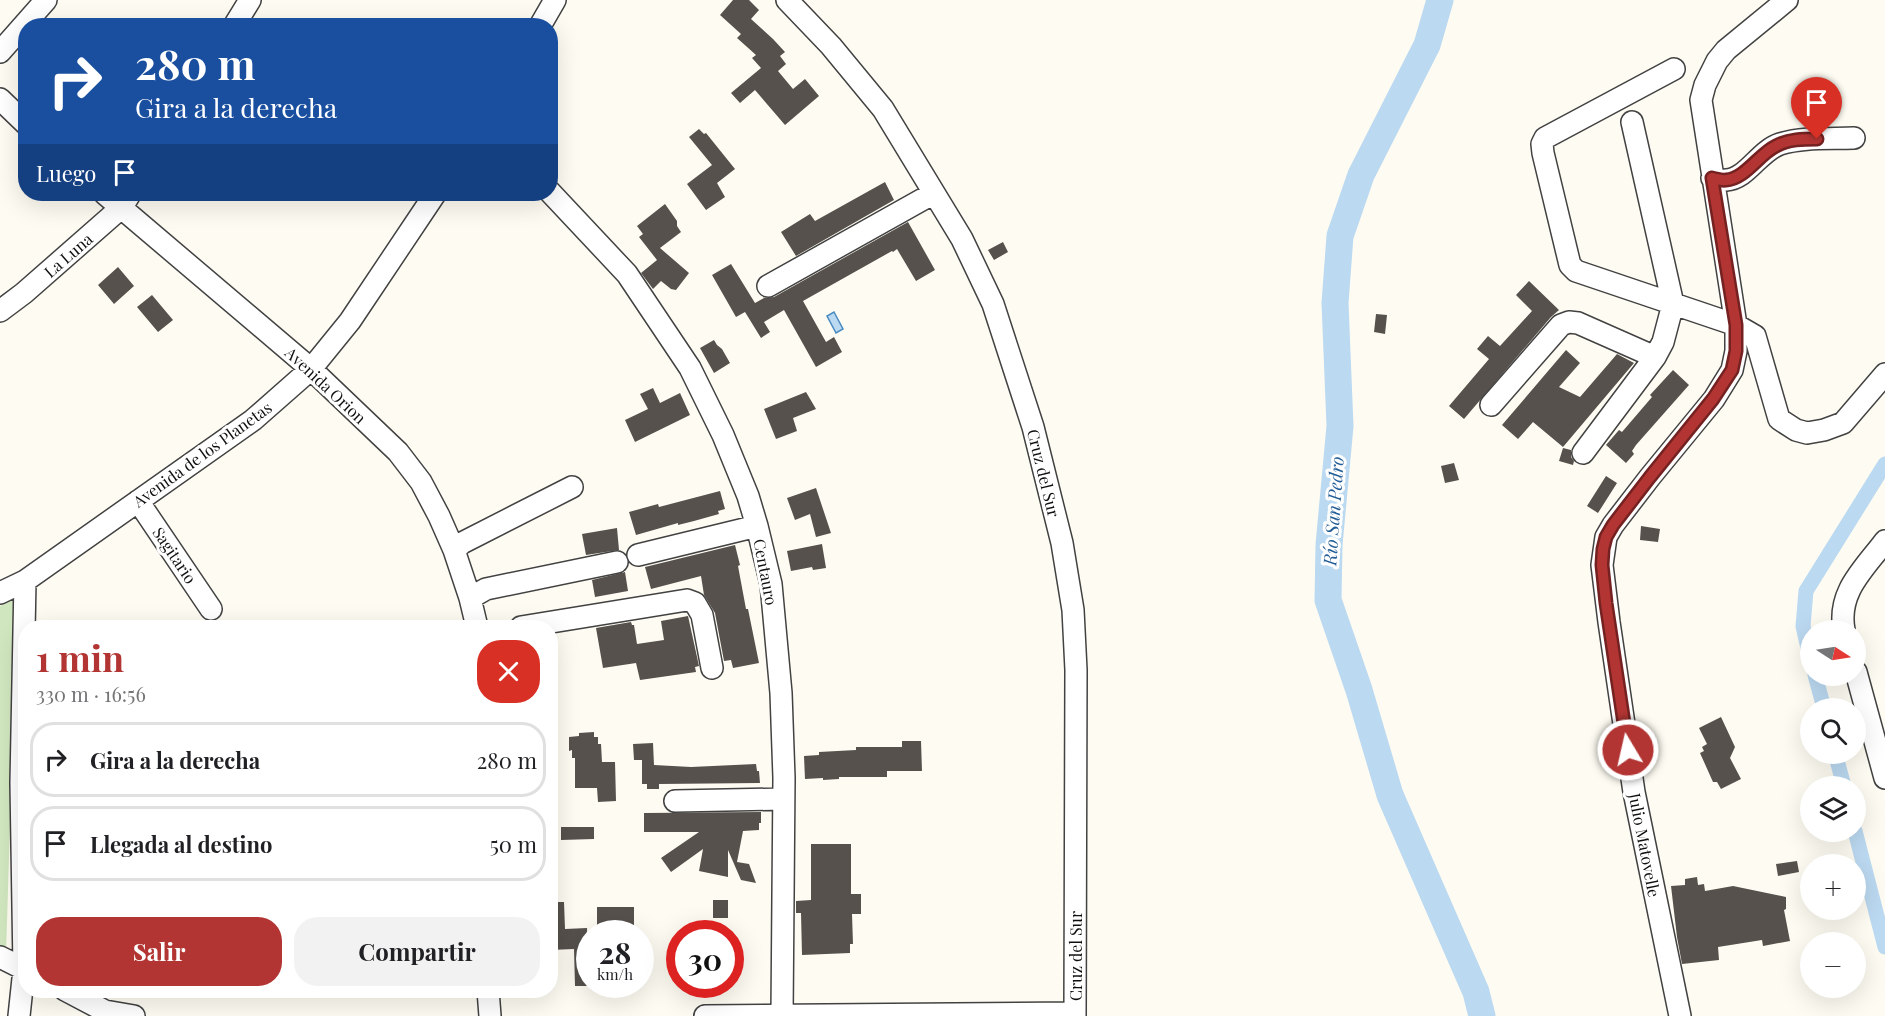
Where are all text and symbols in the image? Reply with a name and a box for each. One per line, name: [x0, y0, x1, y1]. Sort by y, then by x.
text: 280 m: [135, 35, 255, 91]
icon: right: [36, 42, 114, 120]
pin: [1791, 77, 1842, 139]
icon: arrive: [1800, 86, 1833, 119]
text: Gira a la derecha: [135, 89, 337, 125]
icon: arrive: [108, 156, 141, 189]
text: Luego: [36, 158, 96, 188]
street label: La Luna: [39, 228, 97, 282]
street label: Avenida Orion: [280, 341, 371, 428]
street label: Avenida de los Planetas: [128, 397, 276, 512]
street label: Cruz del Sur: [1023, 427, 1065, 519]
water label: Río San Pedro: [1317, 456, 1349, 567]
street label: Sagitario: [148, 523, 202, 588]
street label: Centauro: [749, 537, 783, 607]
north arrow: [1800, 620, 1866, 686]
map controls: [1800, 620, 1866, 998]
text: 1 min: [36, 633, 124, 681]
button: close: [477, 640, 540, 703]
text: 330 m · 16:56: [36, 680, 146, 707]
button: search: [1800, 698, 1866, 764]
position arrow: [1596, 718, 1660, 782]
icon: right: [39, 743, 72, 776]
text: Gira a la derecha: [90, 745, 260, 775]
text: 280 m: [477, 745, 537, 775]
button: layers: [1800, 776, 1866, 842]
street label: Julio Matovelle: [1624, 790, 1665, 899]
icon: arrive: [39, 827, 72, 860]
text: Llegada al destino: [90, 829, 272, 859]
text: 50 m: [490, 829, 537, 859]
button: +: [1800, 854, 1866, 920]
street label: Cruz del Sur: [1065, 911, 1086, 1001]
button: Salir: [36, 917, 282, 986]
button: Compartir: [294, 917, 540, 986]
speed limit sign: 30: [666, 920, 744, 998]
text: 28: [599, 932, 631, 972]
button: −: [1800, 932, 1866, 998]
text: km/h: [597, 964, 633, 984]

